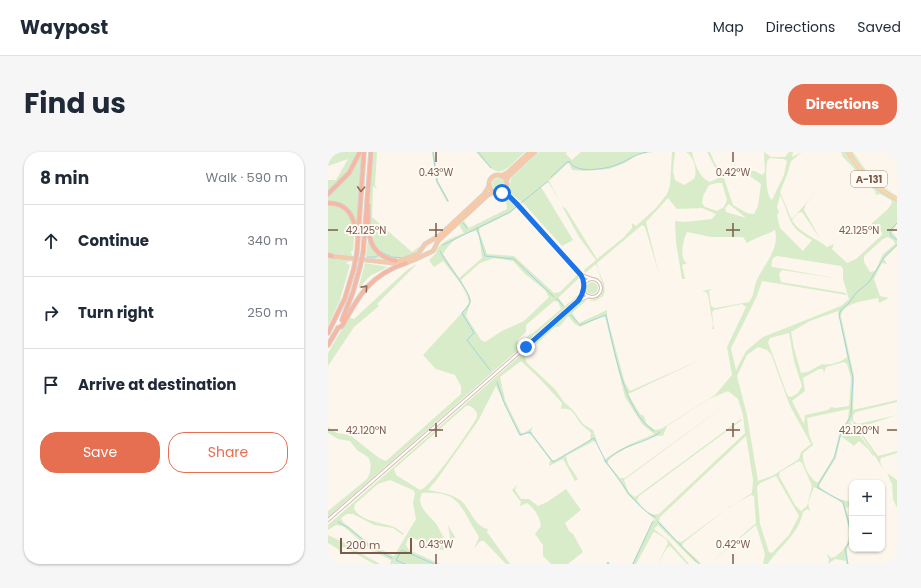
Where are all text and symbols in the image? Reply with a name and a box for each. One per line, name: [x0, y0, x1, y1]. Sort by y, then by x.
text: Waypost: [20, 14, 108, 41]
text: Map: [713, 17, 744, 37]
text: Directions: [766, 17, 835, 37]
text: Saved: [857, 17, 901, 37]
text: Find us: [24, 84, 126, 123]
button: Directions: [788, 84, 897, 125]
text: 0.43°W: [419, 165, 453, 180]
text: 0.42°W: [716, 165, 750, 180]
text: 8 min: [40, 166, 89, 190]
text: Walk · 590 m: [206, 168, 288, 187]
road number: A-131: [851, 171, 887, 187]
route start: [493, 184, 511, 202]
one-way arrow: [356, 186, 365, 192]
text: 42.125°N: [346, 223, 386, 238]
text: 42.125°N: [839, 223, 879, 238]
icon: ahead: [40, 230, 62, 252]
text: Continue: [78, 230, 149, 251]
text: 340 m: [247, 231, 288, 250]
one-way arrow: [360, 285, 368, 293]
icon: right: [40, 302, 62, 324]
text: Turn right: [78, 302, 154, 323]
text: 250 m: [247, 303, 288, 322]
route end: [517, 338, 535, 356]
icon: arrive: [40, 374, 62, 396]
text: Arrive at destination: [78, 374, 236, 395]
text: 42.120°N: [346, 423, 386, 438]
text: 42.120°N: [839, 423, 879, 438]
button: Save: [40, 432, 160, 473]
button: Share: [168, 432, 288, 473]
map controls: [849, 480, 885, 552]
button: +: [849, 480, 885, 516]
button: −: [849, 516, 885, 552]
scale bar: [340, 536, 412, 555]
text: 200 m: [346, 537, 380, 553]
text: 0.43°W: [419, 537, 453, 552]
text: 0.42°W: [716, 537, 750, 552]

